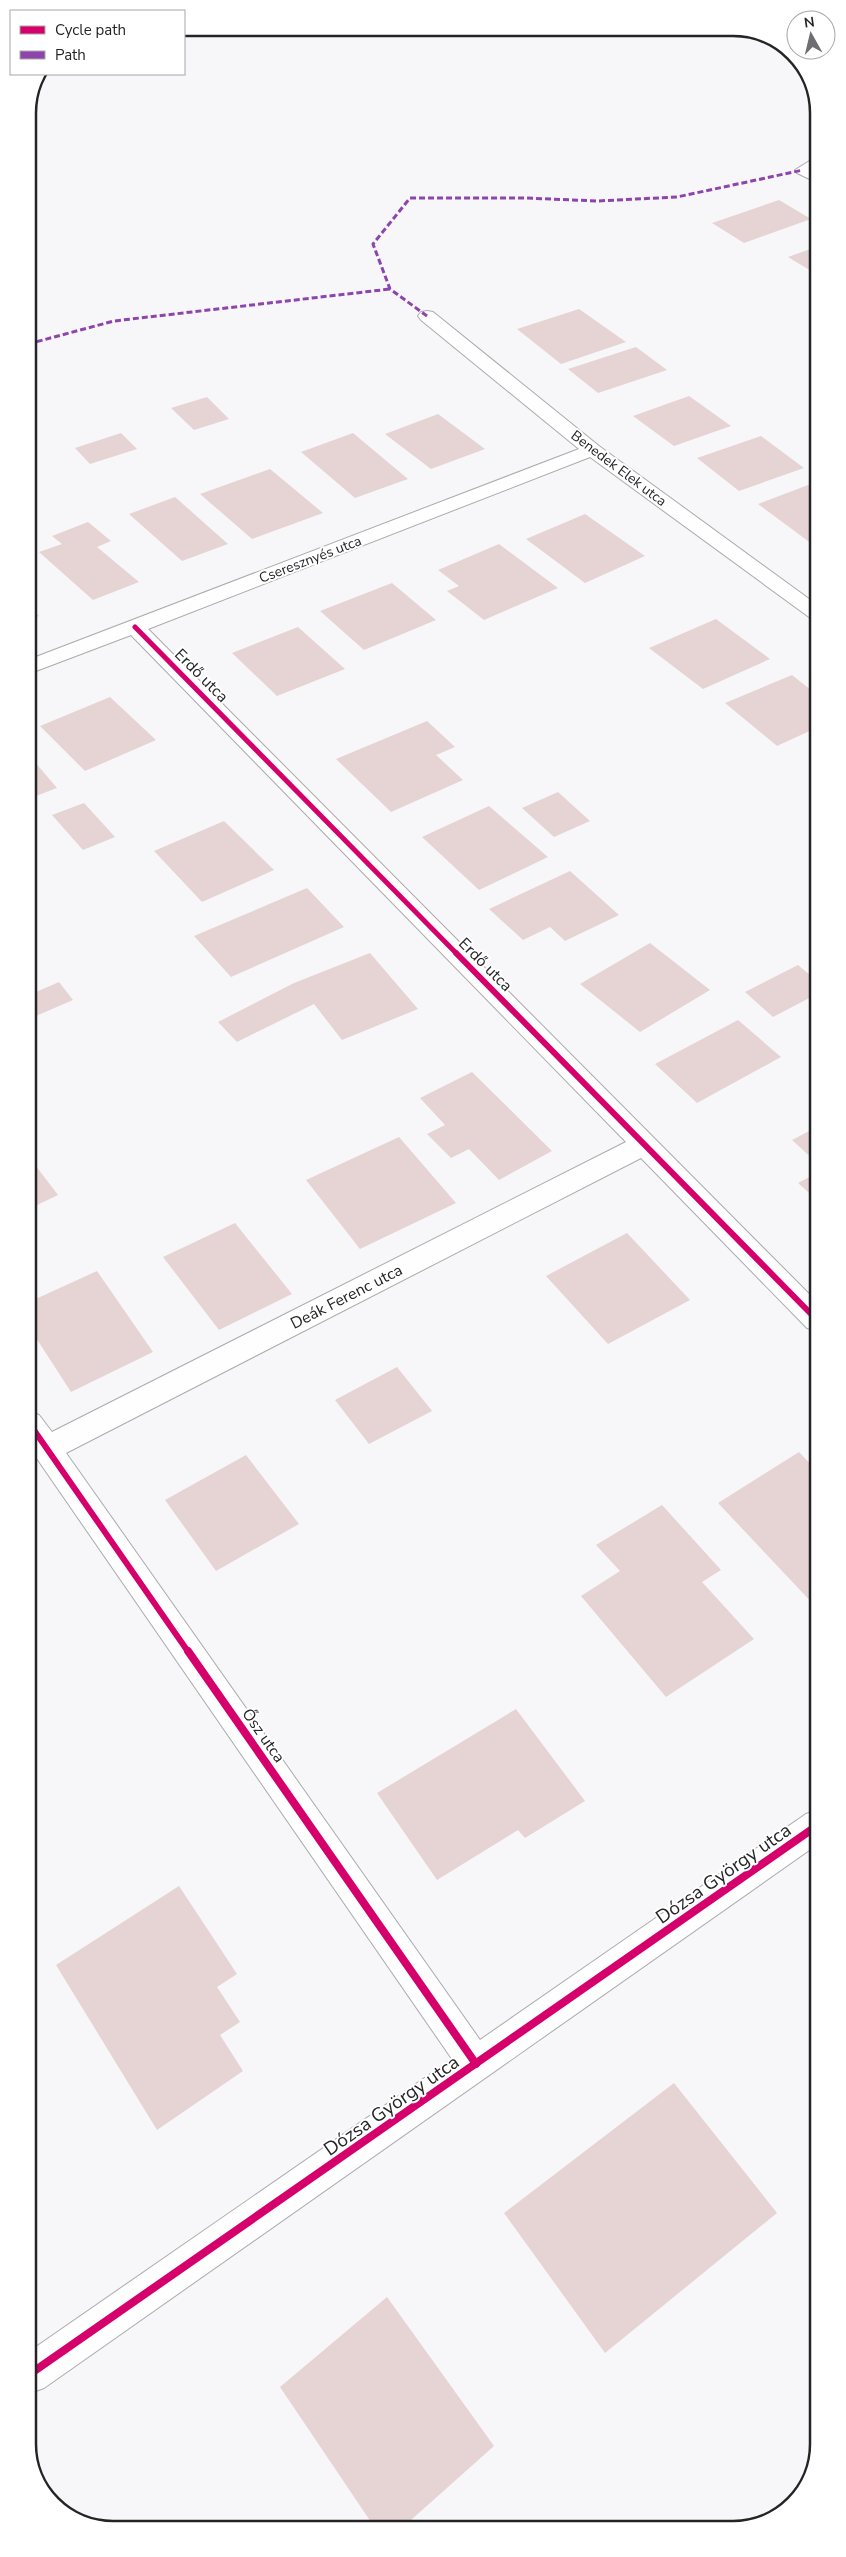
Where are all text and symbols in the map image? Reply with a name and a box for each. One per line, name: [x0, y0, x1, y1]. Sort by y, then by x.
legend: [10, 10, 185, 75]
north arrow: [786, 10, 836, 60]
text: N: [803, 12, 816, 33]
text: Cycle path: [55, 20, 126, 40]
text: Path: [55, 45, 86, 65]
street label: Benedek Elek utca: [567, 426, 670, 511]
street label: Cseresznyés utca: [256, 531, 364, 588]
street label: Erdő utca: [170, 644, 233, 707]
street label: Erdő utca: [454, 933, 517, 996]
street label: Deák Ferenc utca: [287, 1259, 406, 1335]
street label: Ősz utca: [236, 1704, 290, 1767]
street label: Dózsa György utca: [651, 1817, 796, 1930]
street label: Dózsa György utca: [319, 2049, 464, 2162]

